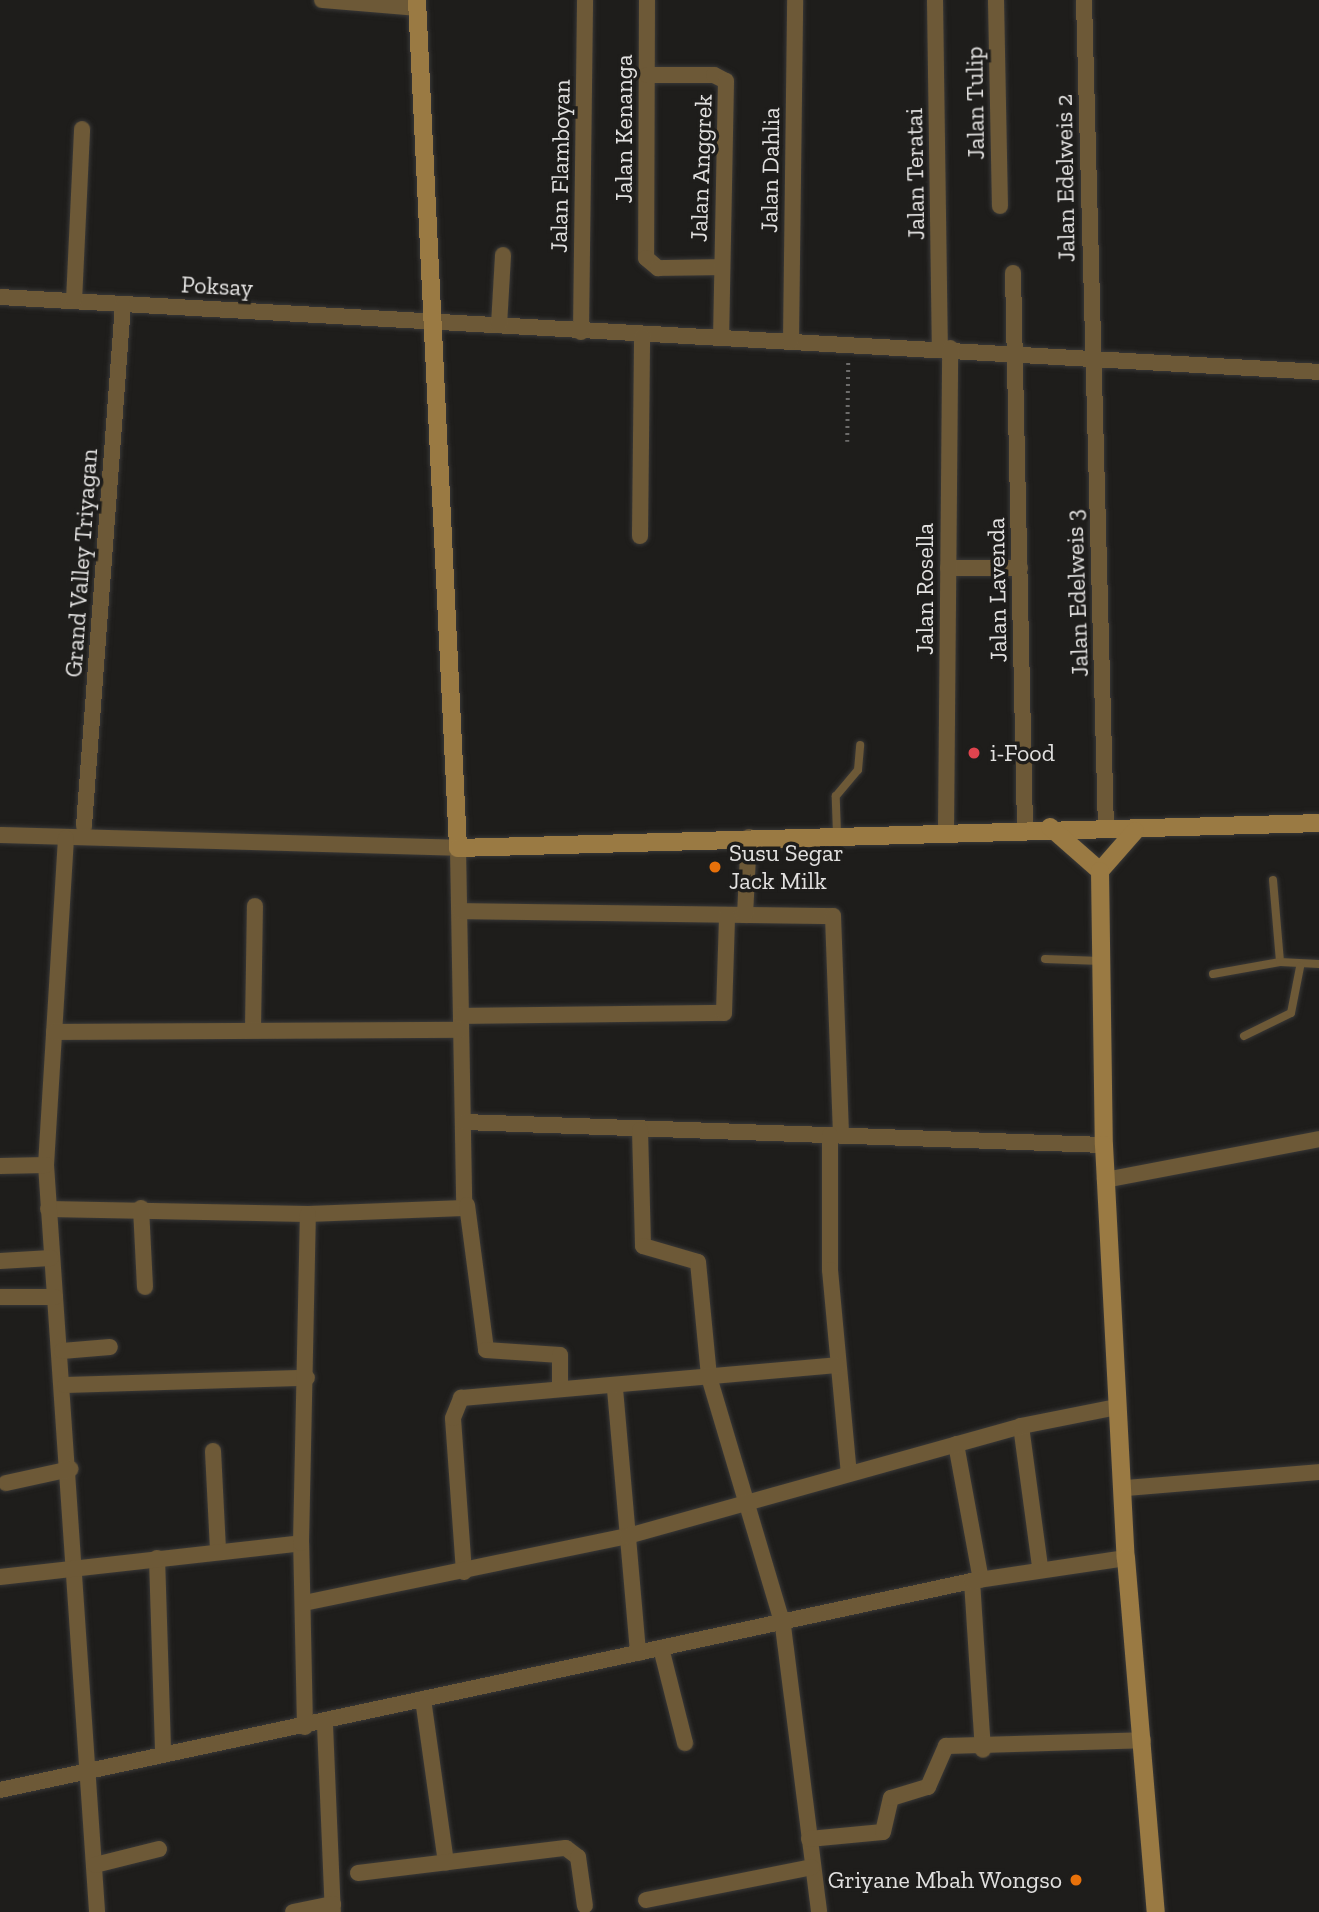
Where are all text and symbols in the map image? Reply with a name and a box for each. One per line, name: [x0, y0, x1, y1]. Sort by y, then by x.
street label: Jalan Tulip: [960, 46, 990, 160]
street label: Jalan Kenanga: [610, 54, 638, 204]
street label: Jalan Flamboyan: [544, 79, 576, 253]
street label: Jalan Anggrek: [684, 93, 718, 243]
street label: Jalan Edelweis 2: [1049, 94, 1081, 262]
street label: Jalan Dahlia: [755, 107, 785, 233]
street label: Jalan Teratai: [899, 107, 931, 241]
street label: Poksay: [180, 270, 254, 302]
street label: Grand Valley Triyagan: [59, 447, 103, 679]
street label: Jalan Edelweis 3: [1060, 509, 1094, 677]
street label: Jalan Lavenda: [981, 517, 1013, 663]
street label: Jalan Rosella: [911, 523, 939, 655]
place label: i-Food: [990, 739, 1055, 767]
marker: i-Food: [964, 743, 984, 763]
place label: Susu Segar Jack Milk: [729, 839, 844, 895]
marker: Susu Segar Jack Milk: [707, 859, 723, 875]
place label: Griyane Mbah Wongso: [827, 1866, 1062, 1894]
marker: Griyane Mbah Wongso: [1068, 1872, 1084, 1888]

